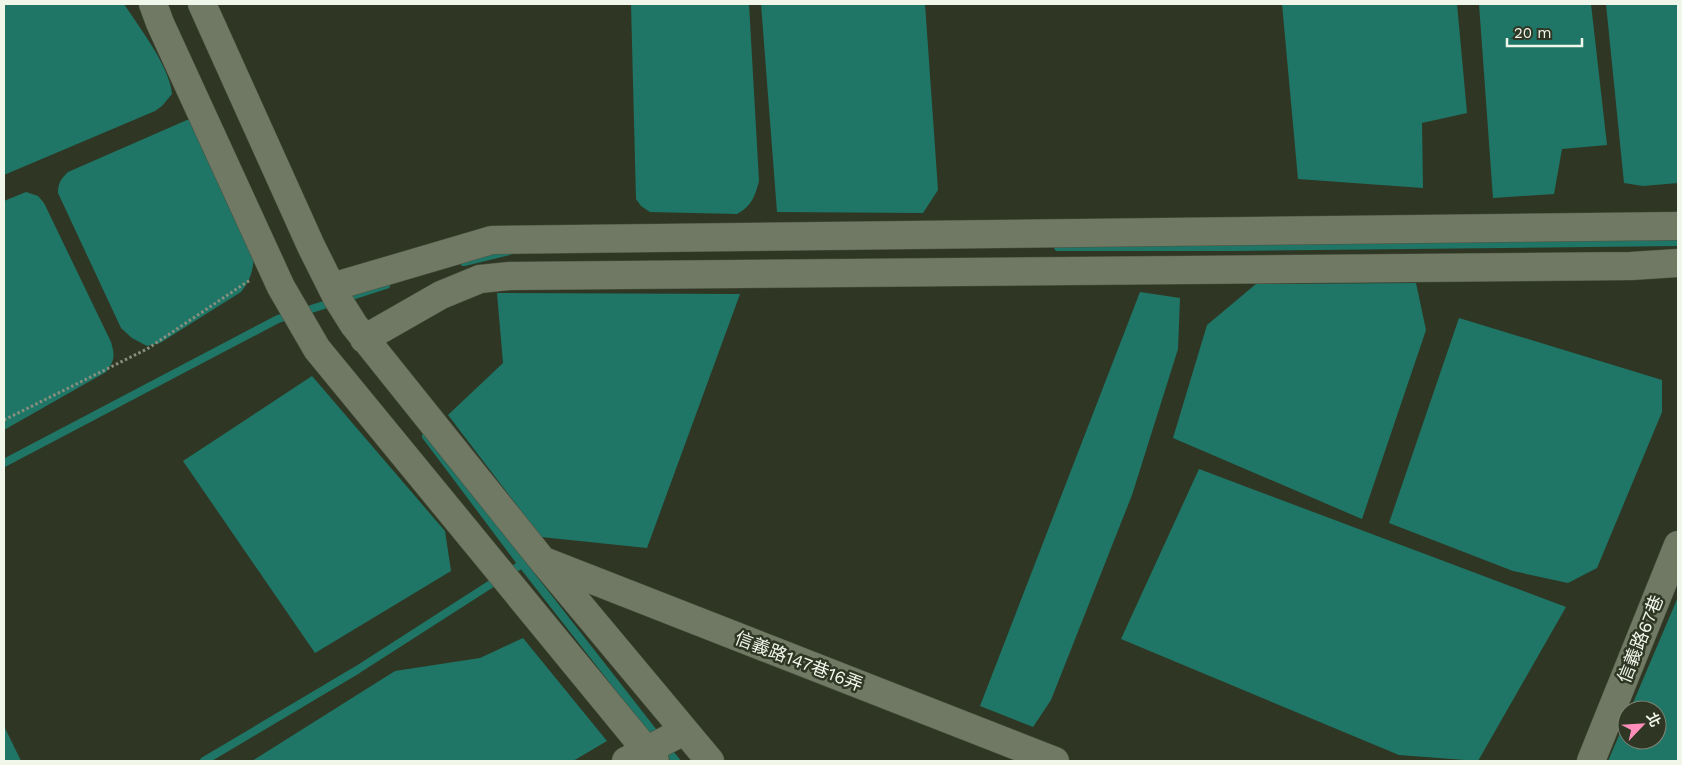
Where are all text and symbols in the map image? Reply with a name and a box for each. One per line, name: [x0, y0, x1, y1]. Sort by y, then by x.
scale bar: [1507, 15, 1582, 47]
text: 20 m: [1514, 24, 1552, 42]
street label: 信義路67巷: [1613, 592, 1667, 686]
street label: 信義路147巷16弄: [732, 627, 866, 695]
north arrow: [1617, 700, 1667, 750]
text: 北: [1644, 710, 1664, 729]

